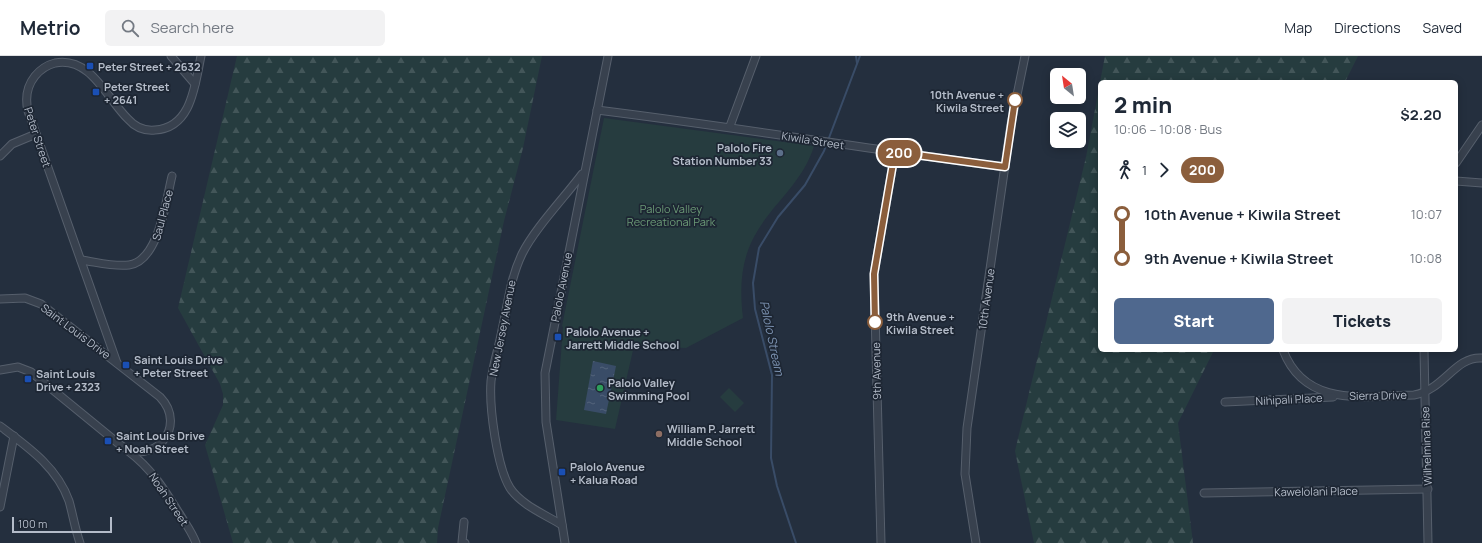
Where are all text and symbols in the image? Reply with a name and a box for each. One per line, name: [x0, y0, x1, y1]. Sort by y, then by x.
search box: [105, 10, 385, 46]
text: Metrio: [20, 15, 81, 41]
icon: search: [119, 17, 141, 39]
text: Search here: [151, 17, 234, 38]
text: Map: [1284, 18, 1312, 37]
text: Directions: [1334, 18, 1401, 37]
text: Saved: [1423, 18, 1462, 37]
place label: Peter Street + 2632: [98, 59, 201, 74]
marker: Peter Street + 2632: [85, 61, 95, 71]
north arrow: [1050, 68, 1086, 104]
map controls: [1050, 68, 1086, 148]
place label: Peter Street + 2641: [104, 79, 170, 107]
marker: Peter Street + 2641: [91, 87, 101, 97]
place label: 10th Avenue + Kiwila Street: [930, 87, 1004, 115]
text: 2 min: [1114, 90, 1172, 120]
marker: 10th Avenue + Kiwila Street: [1007, 92, 1023, 108]
text: $2.20: [1400, 104, 1442, 125]
street label: Peter Street: [21, 105, 55, 169]
button: layers: [1050, 112, 1086, 148]
text: 10:06 – 10:08 · Bus: [1114, 120, 1222, 138]
street label: Kiwila Street: [781, 128, 845, 152]
place label: Palolo Fire Station Number 33: [672, 140, 772, 168]
line badge: 200: [876, 140, 922, 166]
text: 200: [886, 143, 912, 162]
marker: Palolo Fire Station Number 33: [775, 148, 785, 158]
icon: walk: [1114, 159, 1136, 181]
icon: forward: [1153, 159, 1175, 181]
text: 200: [1189, 160, 1216, 179]
text: 1: [1142, 161, 1147, 179]
street label: Saul Place: [148, 187, 176, 242]
park label: Palolo Valley Recreational Park: [627, 201, 716, 229]
text: 10th Avenue + Kiwila Street: [1144, 204, 1341, 225]
text: 10:07: [1411, 205, 1442, 223]
text: 9th Avenue + Kiwila Street: [1144, 248, 1334, 269]
text: 10:08: [1410, 249, 1442, 267]
street label: Palolo Avenue: [547, 250, 575, 323]
street label: 10th Avenue: [974, 267, 998, 331]
street label: New Jersey Avenue: [485, 278, 519, 377]
button: Start: [1114, 298, 1274, 344]
button: Tickets: [1282, 298, 1442, 344]
water label: Palolo Stream: [756, 299, 788, 378]
street label: Saint Louis Drive: [38, 300, 114, 362]
place label: 9th Avenue + Kiwila Street: [886, 309, 955, 337]
marker: 9th Avenue + Kiwila Street: [867, 314, 883, 330]
place label: Palolo Avenue + Jarrett Middle School: [566, 324, 679, 352]
marker: Palolo Avenue + Jarrett Middle School: [553, 332, 563, 342]
street label: 9th Avenue: [868, 341, 884, 400]
place label: Saint Louis Drive + Peter Street: [134, 352, 223, 380]
marker: Saint Louis Drive + Peter Street: [121, 360, 131, 370]
place label: Saint Louis Drive + 2323: [36, 366, 100, 394]
marker: Saint Louis Drive + 2323: [23, 374, 33, 384]
place label: Palolo Valley Swimming Pool: [608, 375, 689, 403]
marker: Palolo Valley Swimming Pool: [595, 383, 605, 393]
street label: Sierra Drive: [1349, 387, 1407, 403]
street label: Nihipali Place: [1255, 390, 1323, 408]
street label: Wilhelmina Rise: [1417, 406, 1435, 486]
place label: William P. Jarrett Middle School: [667, 421, 755, 449]
place label: Saint Louis Drive + Noah Street: [116, 428, 205, 456]
marker: William P. Jarrett Middle School: [654, 429, 664, 439]
marker: Saint Louis Drive + Noah Street: [103, 436, 113, 446]
place label: Palolo Avenue + Kalua Road: [570, 459, 645, 487]
marker: Palolo Avenue + Kalua Road: [557, 467, 567, 477]
street label: Noah Street: [146, 469, 192, 529]
street label: Kawelolani Place: [1274, 483, 1359, 499]
scale bar: [12, 515, 112, 534]
text: 100 m: [18, 516, 47, 531]

